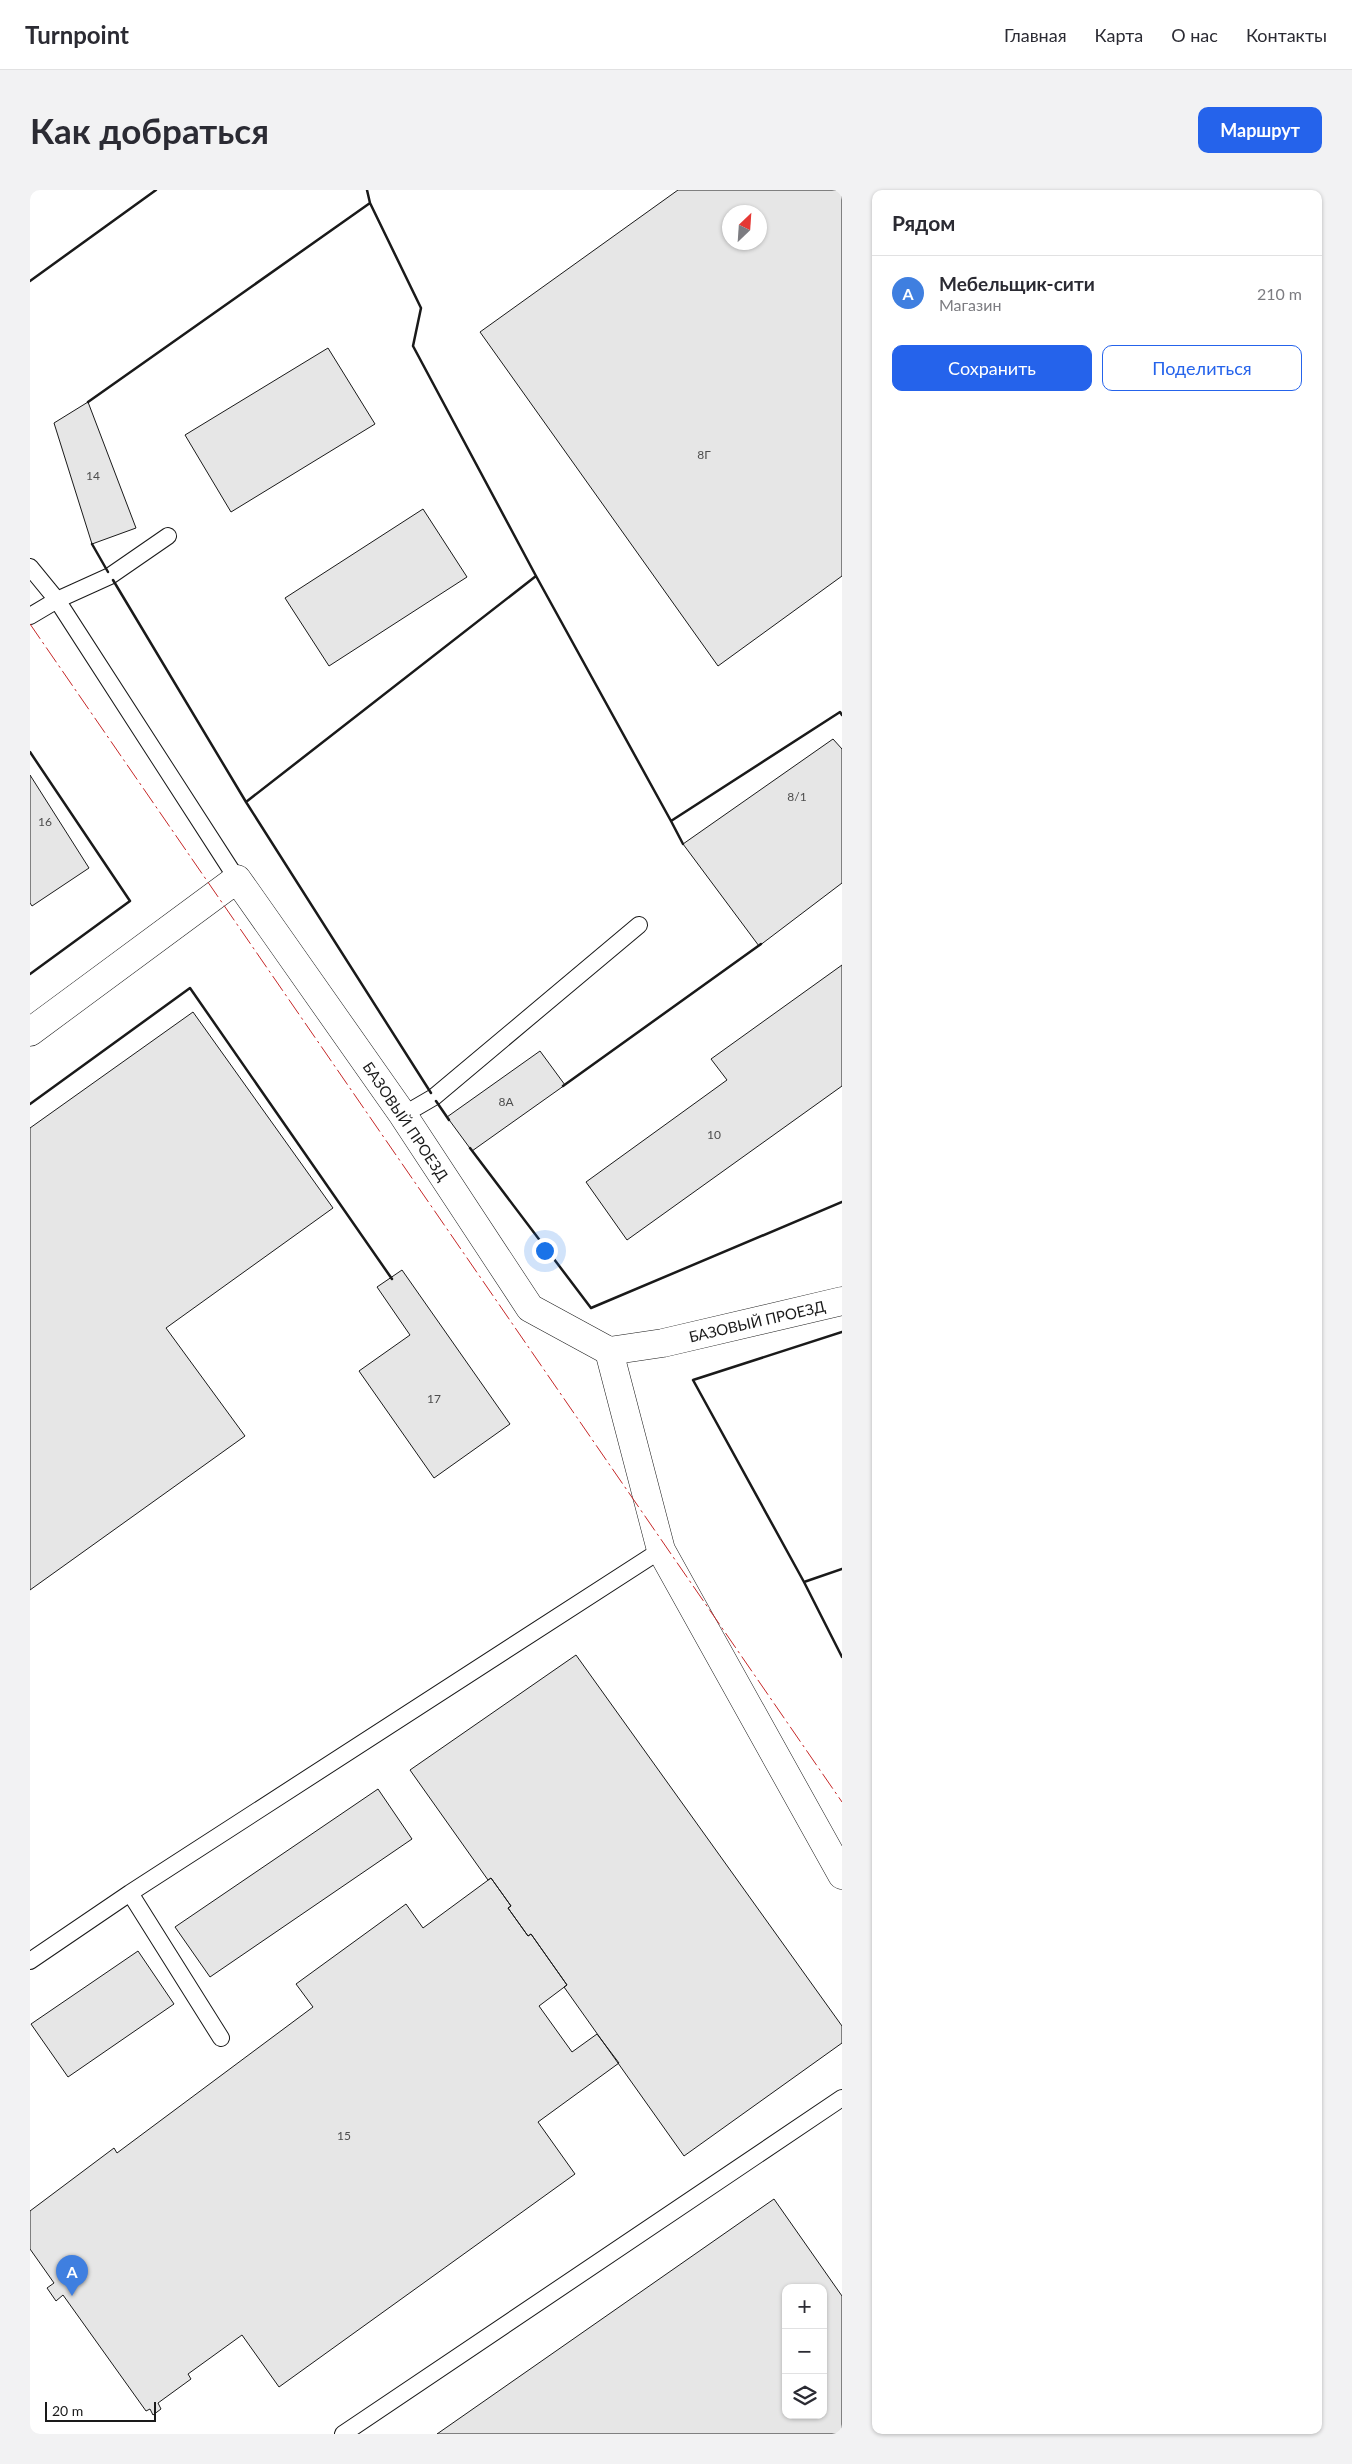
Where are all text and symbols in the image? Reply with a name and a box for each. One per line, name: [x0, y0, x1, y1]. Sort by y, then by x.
text: Turnpoint: [25, 20, 129, 49]
text: Главная: [1004, 24, 1067, 46]
text: Карта: [1095, 24, 1143, 46]
text: О нас: [1171, 24, 1218, 46]
text: Контакты: [1246, 24, 1327, 46]
button: Маршрут: [1198, 107, 1322, 153]
text: Как добраться: [30, 109, 269, 151]
north arrow: [722, 205, 767, 250]
text: Рядом: [892, 210, 955, 235]
text: Мебельщик-сити: [939, 272, 1095, 295]
text: A: [902, 284, 914, 303]
text: 210 m: [1257, 284, 1302, 303]
text: Магазин: [939, 295, 1001, 314]
button: Сохранить: [892, 345, 1092, 391]
button: Поделиться: [1102, 345, 1302, 391]
house number: 8Г: [697, 447, 711, 462]
house number: 14: [86, 468, 100, 483]
house number: 8/1: [787, 789, 807, 804]
house number: 16: [38, 814, 52, 829]
street label: БАЗОВЫЙ ПРОЕЗД: [360, 1058, 453, 1184]
house number: 8А: [498, 1094, 514, 1109]
house number: 10: [707, 1127, 721, 1142]
your location: [532, 1238, 558, 1264]
street label: БАЗОВЫЙ ПРОЕЗД: [687, 1296, 827, 1345]
house number: 17: [427, 1391, 441, 1406]
house number: 15: [337, 2128, 351, 2143]
pin: A: [56, 2255, 88, 2296]
map controls: [782, 2284, 827, 2419]
button: +: [782, 2284, 827, 2329]
button: −: [782, 2329, 827, 2374]
button: layers: [782, 2374, 827, 2419]
scale bar: [45, 2399, 156, 2422]
text: 20 m: [52, 2402, 83, 2419]

